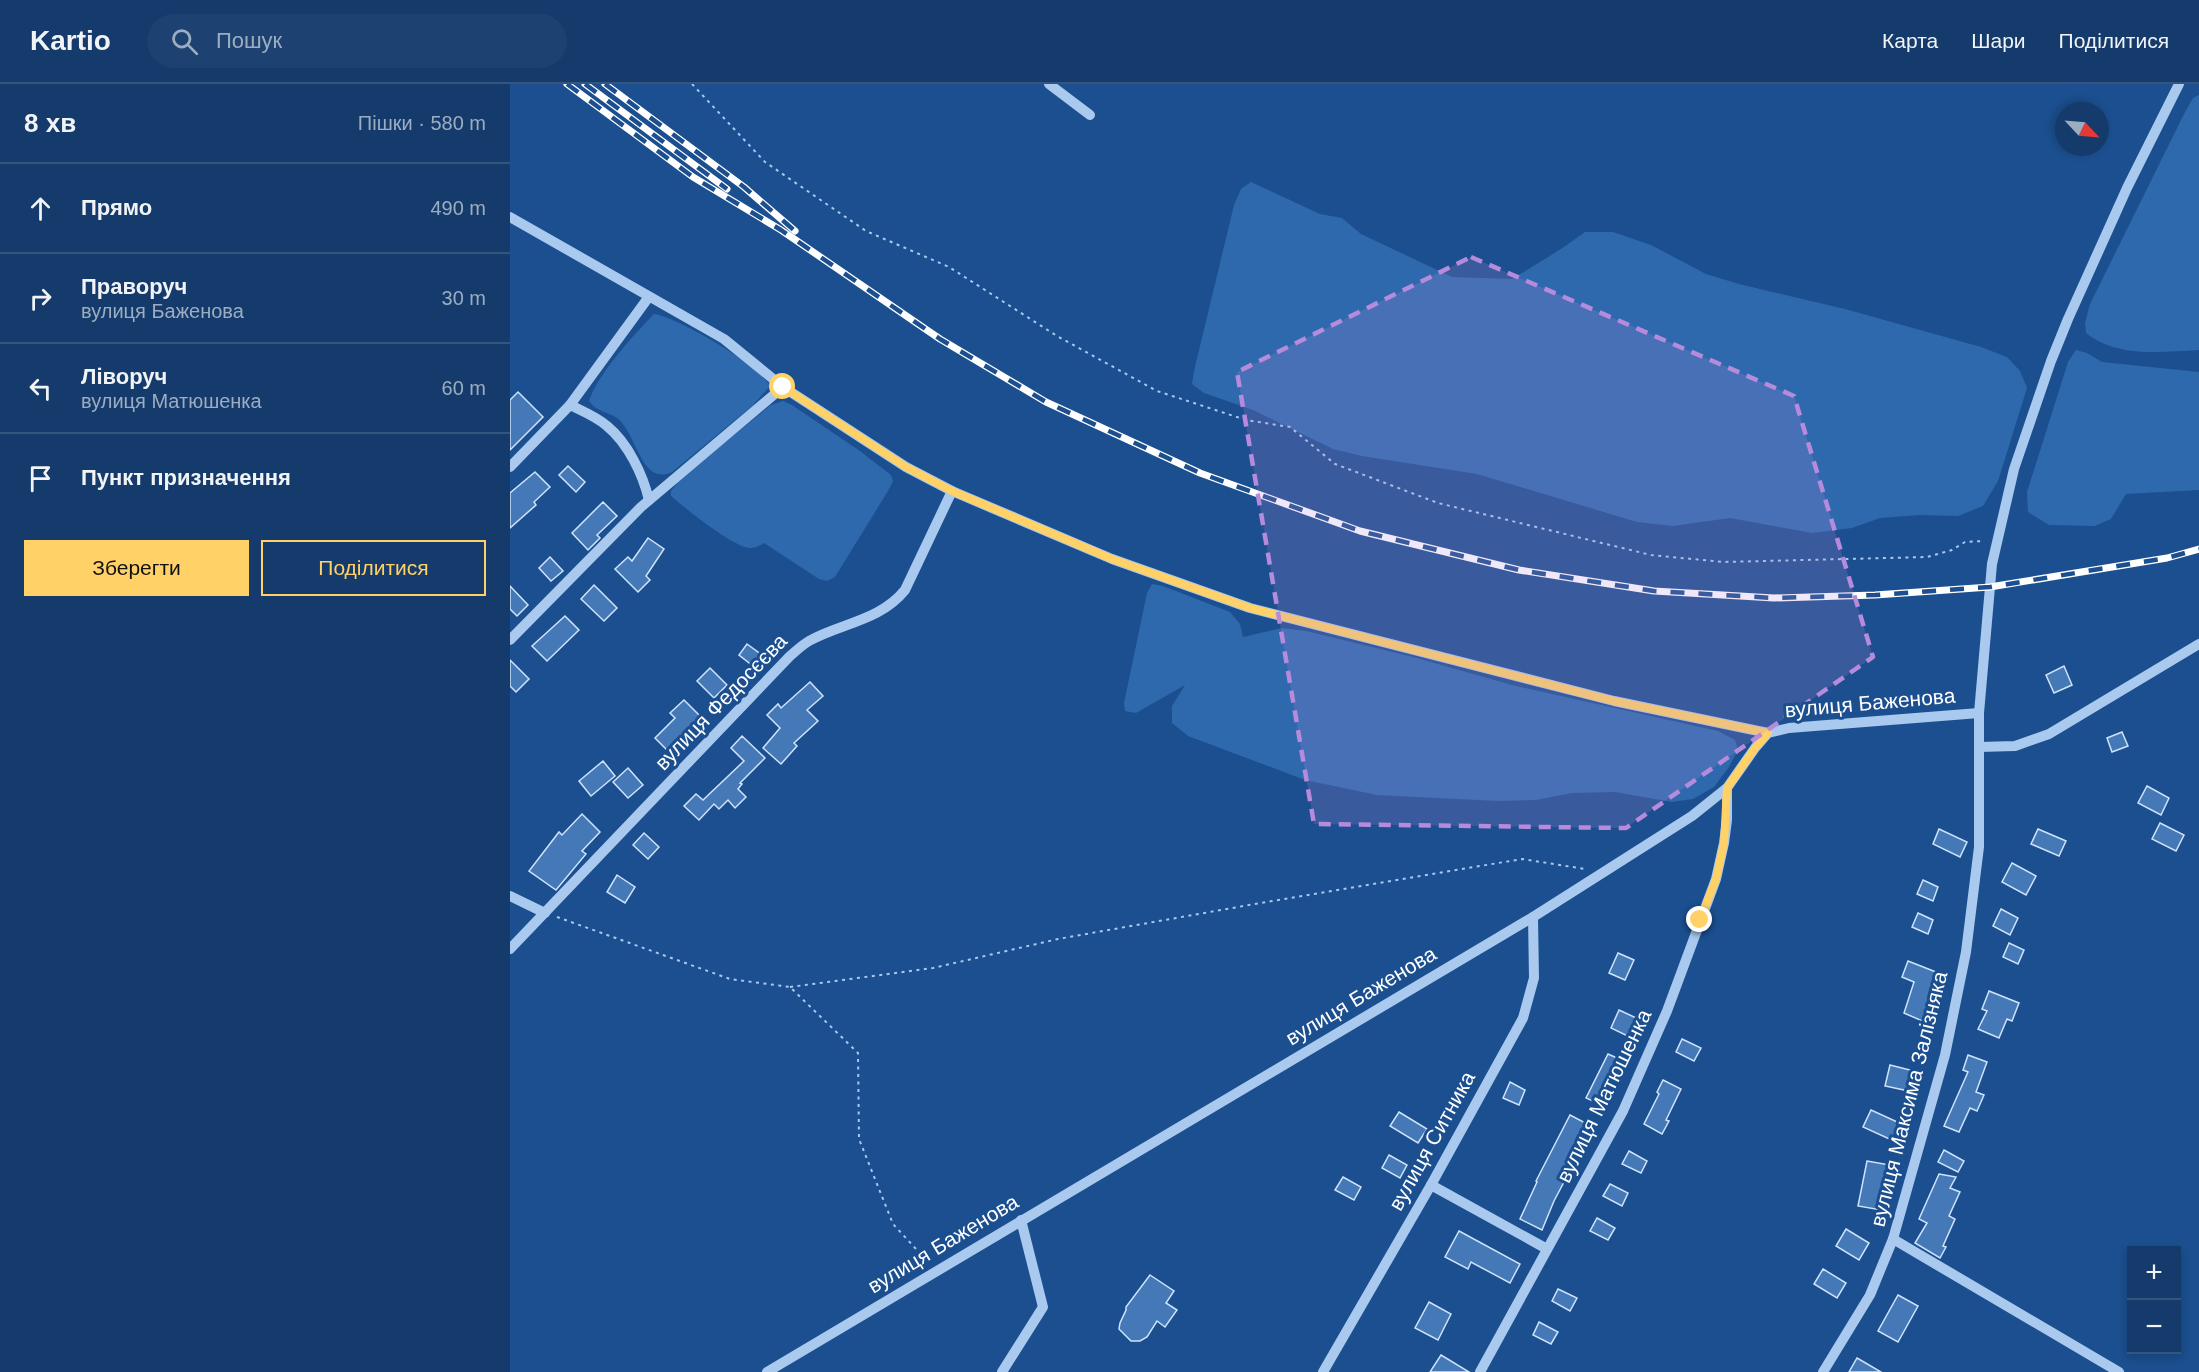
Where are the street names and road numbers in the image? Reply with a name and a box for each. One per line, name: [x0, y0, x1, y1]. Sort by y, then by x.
street label: вулиця Федосєєва: [650, 629, 792, 774]
street label: вулиця Баженова: [1784, 684, 1956, 721]
street label: вулиця Баженова: [1282, 942, 1440, 1049]
street label: вулиця Максима Залізняка: [1866, 969, 1951, 1229]
street label: вулиця Матюшенка: [1552, 1005, 1656, 1186]
street label: вулиця Ситника: [1384, 1067, 1479, 1214]
street label: вулиця Баженова: [864, 1190, 1022, 1297]

